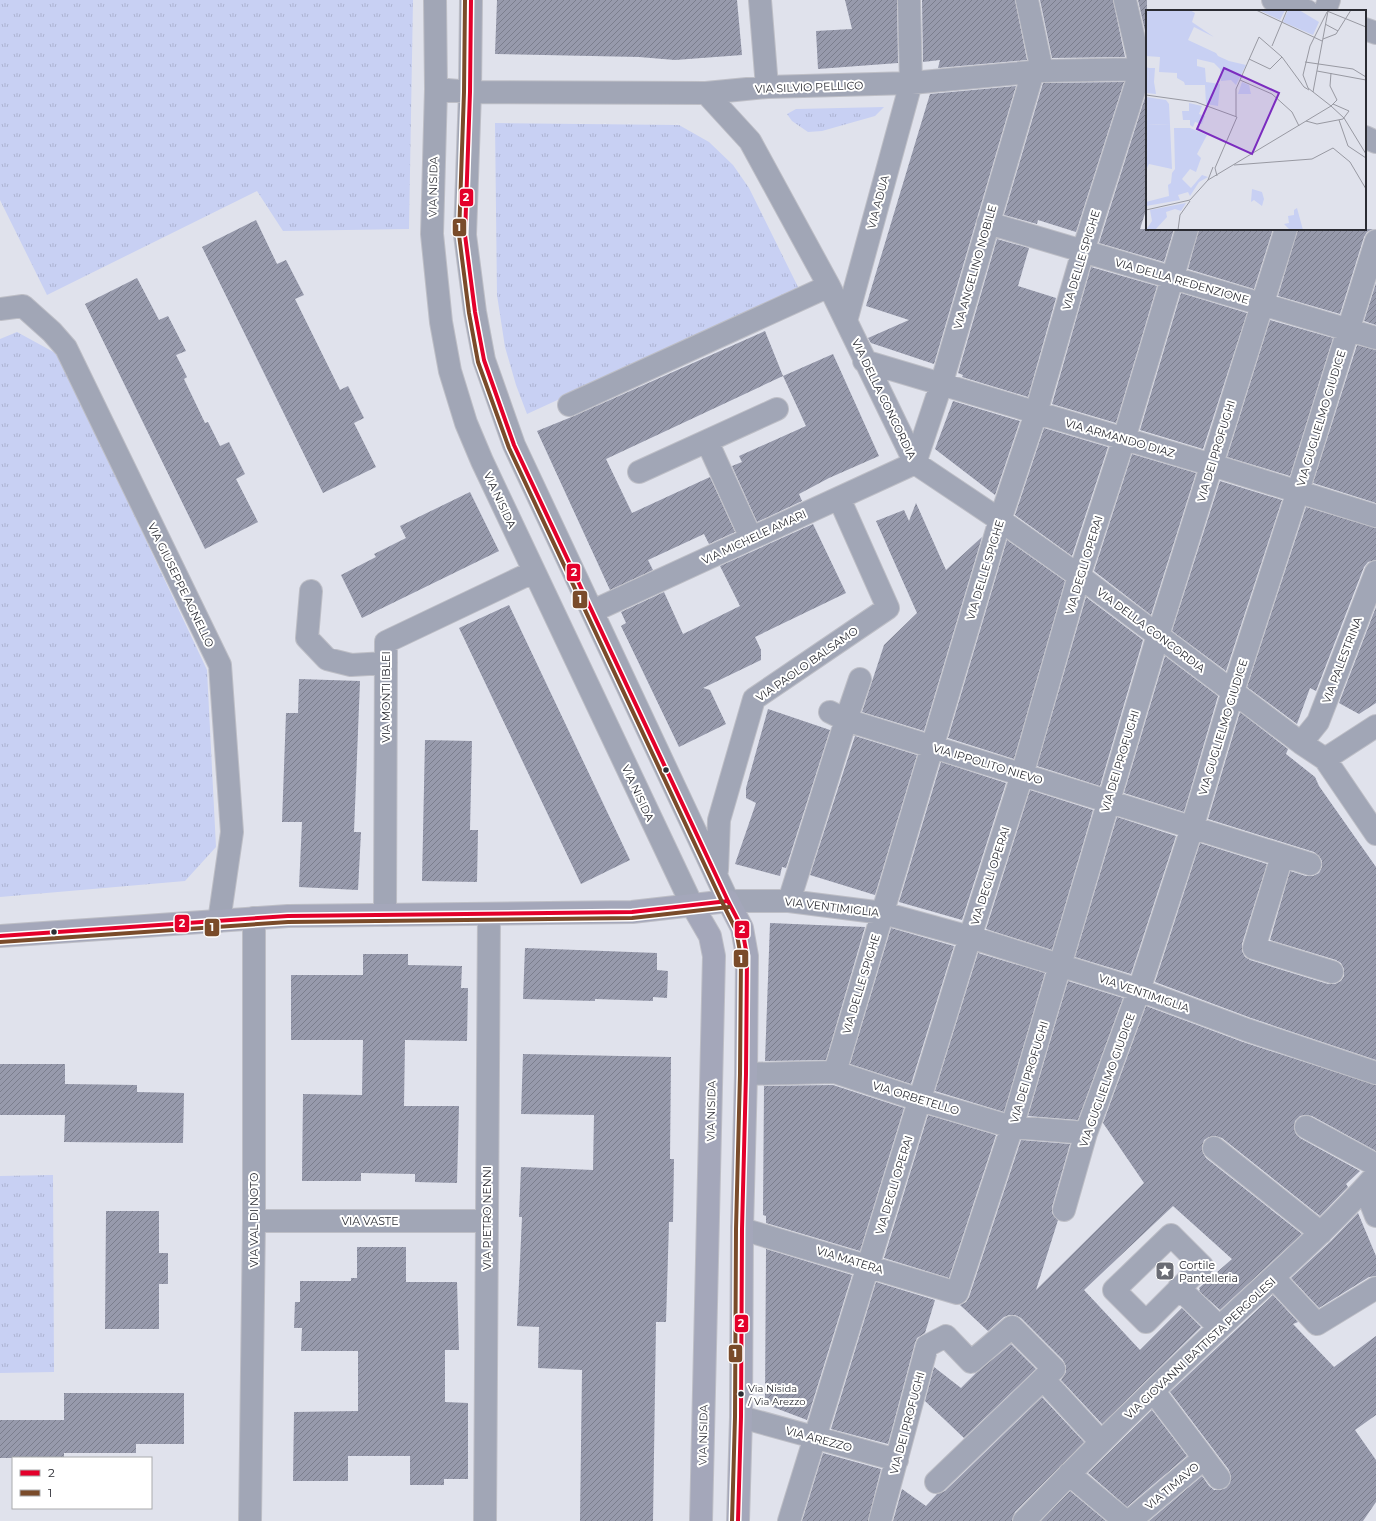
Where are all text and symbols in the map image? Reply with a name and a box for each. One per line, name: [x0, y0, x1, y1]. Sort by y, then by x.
inset map: [1146, 10, 1366, 230]
street label: VIA SILVIO PELLICO: [754, 78, 864, 96]
street label: VIA NISIDA: [425, 156, 441, 218]
street label: VIA ADUA: [864, 174, 892, 230]
line badge: 2: [459, 188, 474, 207]
text: 2: [463, 190, 470, 204]
street label: VIA ANGELINO NOBILE: [951, 203, 999, 331]
street label: VIA DELLE SPIGHE: [1059, 208, 1103, 312]
line badge: 1: [452, 218, 467, 237]
text: 1: [457, 220, 461, 234]
street label: VIA DELLA REDENZIONE: [1114, 255, 1250, 307]
street label: VIA DELLA CONCORDIA: [849, 336, 919, 462]
street label: VIA GUGLIELMO GIUDICE: [1294, 348, 1348, 488]
street label: VIA DEI PROFUGHI: [1194, 398, 1238, 504]
street label: VIA ARMANDO DIAZ: [1064, 416, 1176, 460]
street label: VIA NISIDA: [481, 469, 519, 531]
street label: VIA MICHELE AMARI: [699, 507, 809, 567]
street label: VIA DEGLI OPERAI: [1062, 514, 1106, 616]
street label: VIA DELLE SPIGHE: [963, 518, 1007, 622]
street label: VIA GIUSEPPE AGNELLO: [145, 520, 217, 650]
line badge: 2: [566, 563, 581, 582]
text: 2: [571, 565, 578, 579]
street label: VIA DELLA CONCORDIA: [1094, 585, 1208, 675]
line badge: 1: [572, 590, 588, 609]
text: 1: [578, 592, 582, 606]
street label: VIA PALESTRINA: [1319, 615, 1365, 705]
street label: VIA PAOLO BALSAMO: [753, 623, 861, 705]
street label: VIA MONTI IBLEI: [379, 651, 393, 743]
street label: VIA GUGLIELMO GIUDICE: [1196, 657, 1250, 797]
street label: VIA DEI PROFUGHI: [1098, 708, 1142, 814]
street label: VIA IPPOLITO NIEVO: [931, 741, 1045, 787]
street label: VIA NISIDA: [619, 762, 657, 824]
unlabelled marker: [661, 765, 671, 775]
street label: VIA DEGLI OPERAI: [967, 825, 1013, 927]
street label: VIA VENTIMIGLIA: [784, 894, 880, 920]
line badge: 2: [174, 914, 190, 933]
text: 2: [179, 916, 186, 930]
line badge: 1: [204, 918, 220, 937]
text: 1: [210, 920, 214, 934]
line badge: 2: [734, 920, 750, 939]
text: 2: [739, 922, 746, 936]
unlabelled marker: [49, 927, 59, 937]
street label: VIA DELLE SPIGHE: [839, 932, 883, 1036]
line badge: 1: [733, 949, 749, 968]
text: 1: [739, 952, 743, 966]
street label: VIA VENTIMIGLIA: [1097, 971, 1191, 1015]
street label: VIA GUGLIELMO GIUDICE: [1076, 1011, 1138, 1149]
street label: VIA DEI PROFUGHI: [1007, 1019, 1051, 1125]
street label: VIA ORBETELLO: [871, 1078, 961, 1118]
street label: VIA NISIDA: [703, 1080, 719, 1142]
street label: VIA DEGLI OPERAI: [872, 1134, 916, 1236]
street label: VIA PIETRO NENNI: [480, 1166, 494, 1270]
street label: VIA VAL DI NOTO: [247, 1173, 261, 1267]
street label: VIA VASTE: [341, 1214, 399, 1228]
street label: VIA MATERA: [815, 1243, 885, 1277]
place label: Cortile Pantelleria: [1179, 1258, 1238, 1285]
place icon: Cortile Pantelleria: [1154, 1260, 1176, 1282]
street label: VIA GIOVANNI BATTISTA PERGOLESI: [1122, 1274, 1278, 1422]
line badge: 2: [734, 1314, 749, 1333]
text: 2: [738, 1316, 745, 1330]
line badge: 1: [728, 1344, 743, 1363]
text: 1: [733, 1346, 737, 1360]
street label: VIA DEI PROFUGHI: [887, 1370, 927, 1476]
place label: Via Nisida / Via Arezzo: [747, 1382, 805, 1408]
marker: Via Nisida / Via Arezzo: [736, 1389, 746, 1399]
street label: VIA NISIDA: [695, 1404, 711, 1466]
street label: VIA AREZZO: [784, 1423, 854, 1455]
legend: [12, 1457, 152, 1509]
street label: VIA TIMAVO: [1142, 1459, 1202, 1513]
text: 2: [48, 1465, 55, 1480]
text: 1: [48, 1485, 52, 1500]

